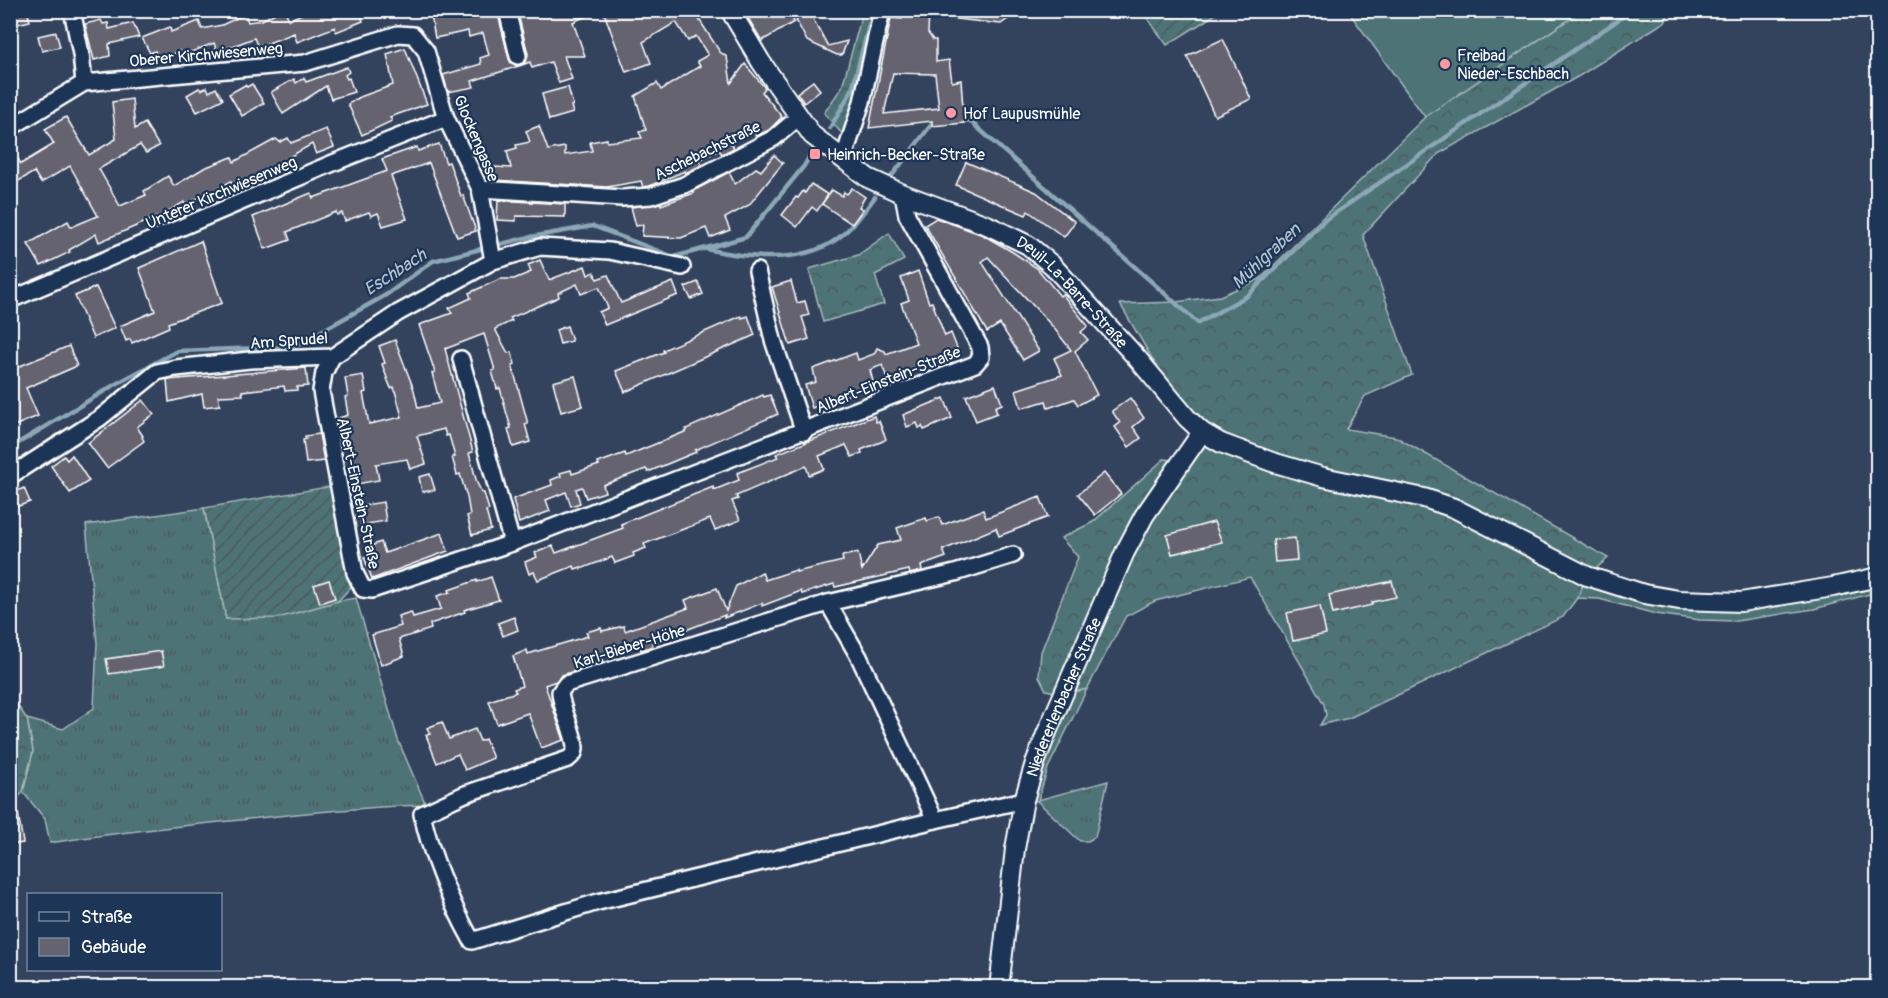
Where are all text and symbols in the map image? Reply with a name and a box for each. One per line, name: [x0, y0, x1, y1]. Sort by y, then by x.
street label: Oberer Kirchwiesenweg: [128, 38, 284, 72]
place label: Freibad Nieder-Eschbach: [1457, 46, 1569, 84]
marker: Freibad Nieder-Eschbach: [1438, 57, 1452, 71]
street label: Glockengasse: [449, 92, 503, 185]
place label: Hof Laupusmühle: [963, 104, 1080, 124]
marker: Hof Laupusmühle: [944, 106, 958, 120]
street label: Aschebachstraße: [651, 117, 764, 185]
place label: Heinrich-Becker-Straße: [827, 145, 985, 165]
marker: Heinrich-Becker-Straße: [808, 147, 822, 161]
street label: Unterer Kirchwiesenweg: [143, 152, 300, 234]
water label: Mühlgraben: [1227, 218, 1306, 294]
street label: Deuil-La-Barre-Straße: [1013, 232, 1132, 352]
water label: Eschbach: [360, 243, 432, 301]
street label: Am Sprudel: [249, 328, 329, 354]
street label: Albert-Einstein-Straße: [813, 342, 964, 418]
street label: Albert-Einstein-Straße: [332, 416, 384, 571]
street label: Niedererlenbacher Straße: [1022, 615, 1106, 779]
street label: Karl-Bieber-Höhe: [571, 620, 688, 673]
legend: [27, 893, 222, 971]
text: Straße: [81, 906, 132, 929]
text: Gebäude: [81, 936, 146, 959]

